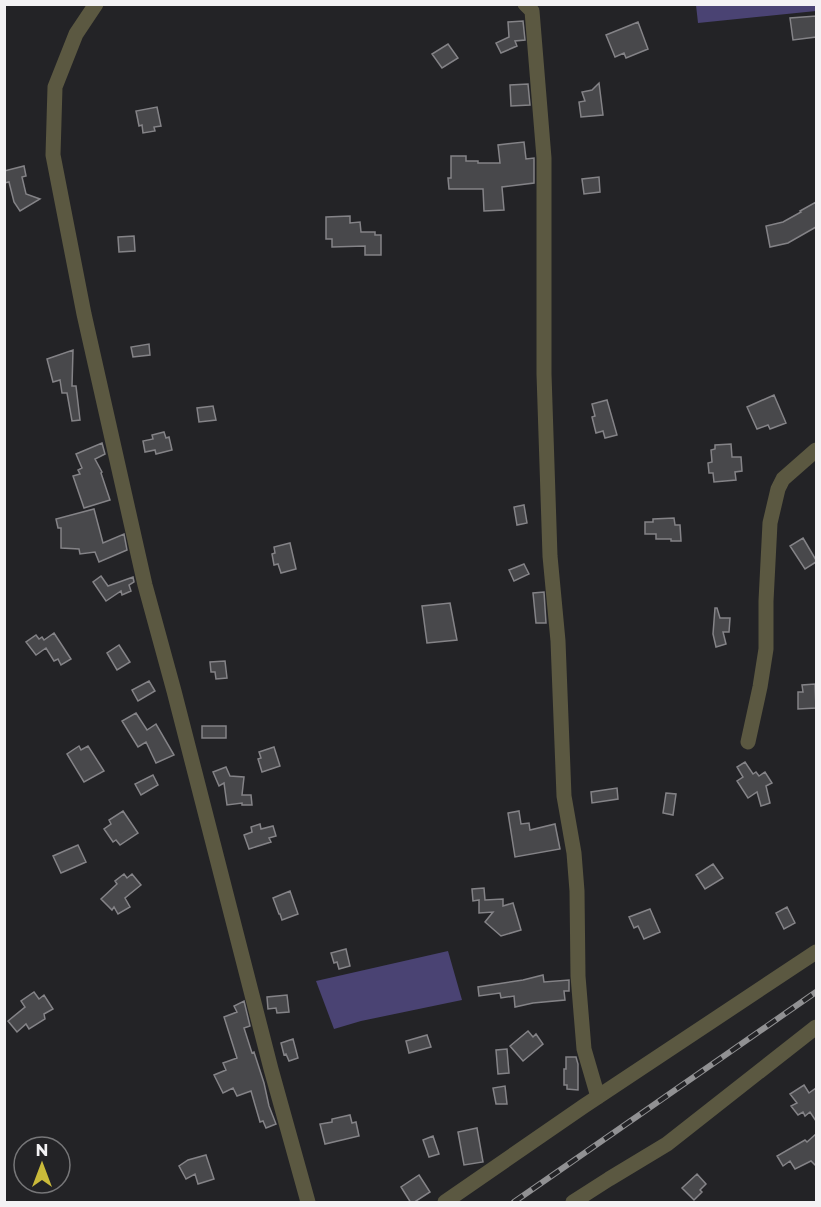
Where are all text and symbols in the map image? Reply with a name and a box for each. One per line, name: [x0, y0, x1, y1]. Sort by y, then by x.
north arrow: [12, 1135, 72, 1195]
text: N: [36, 1141, 48, 1160]

